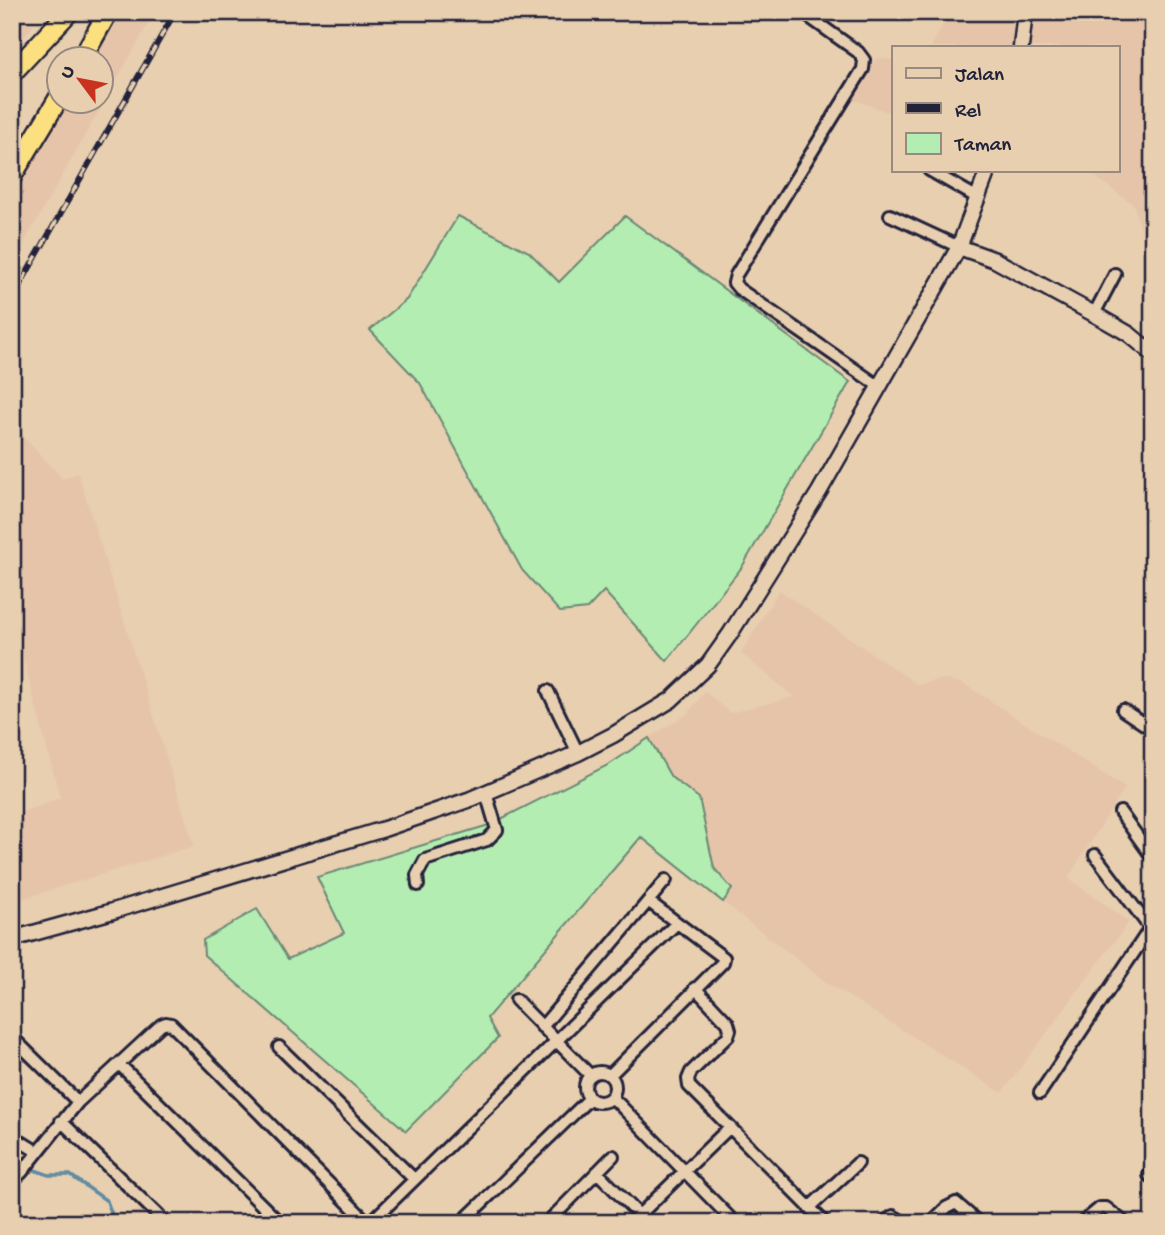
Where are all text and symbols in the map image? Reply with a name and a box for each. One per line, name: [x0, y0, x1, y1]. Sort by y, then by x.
north arrow: [46, 46, 116, 116]
legend: [892, 46, 1120, 172]
text: U: [56, 62, 81, 84]
text: Jalan: [955, 64, 1004, 89]
text: Rel: [955, 100, 981, 125]
text: Taman: [954, 134, 1011, 159]

